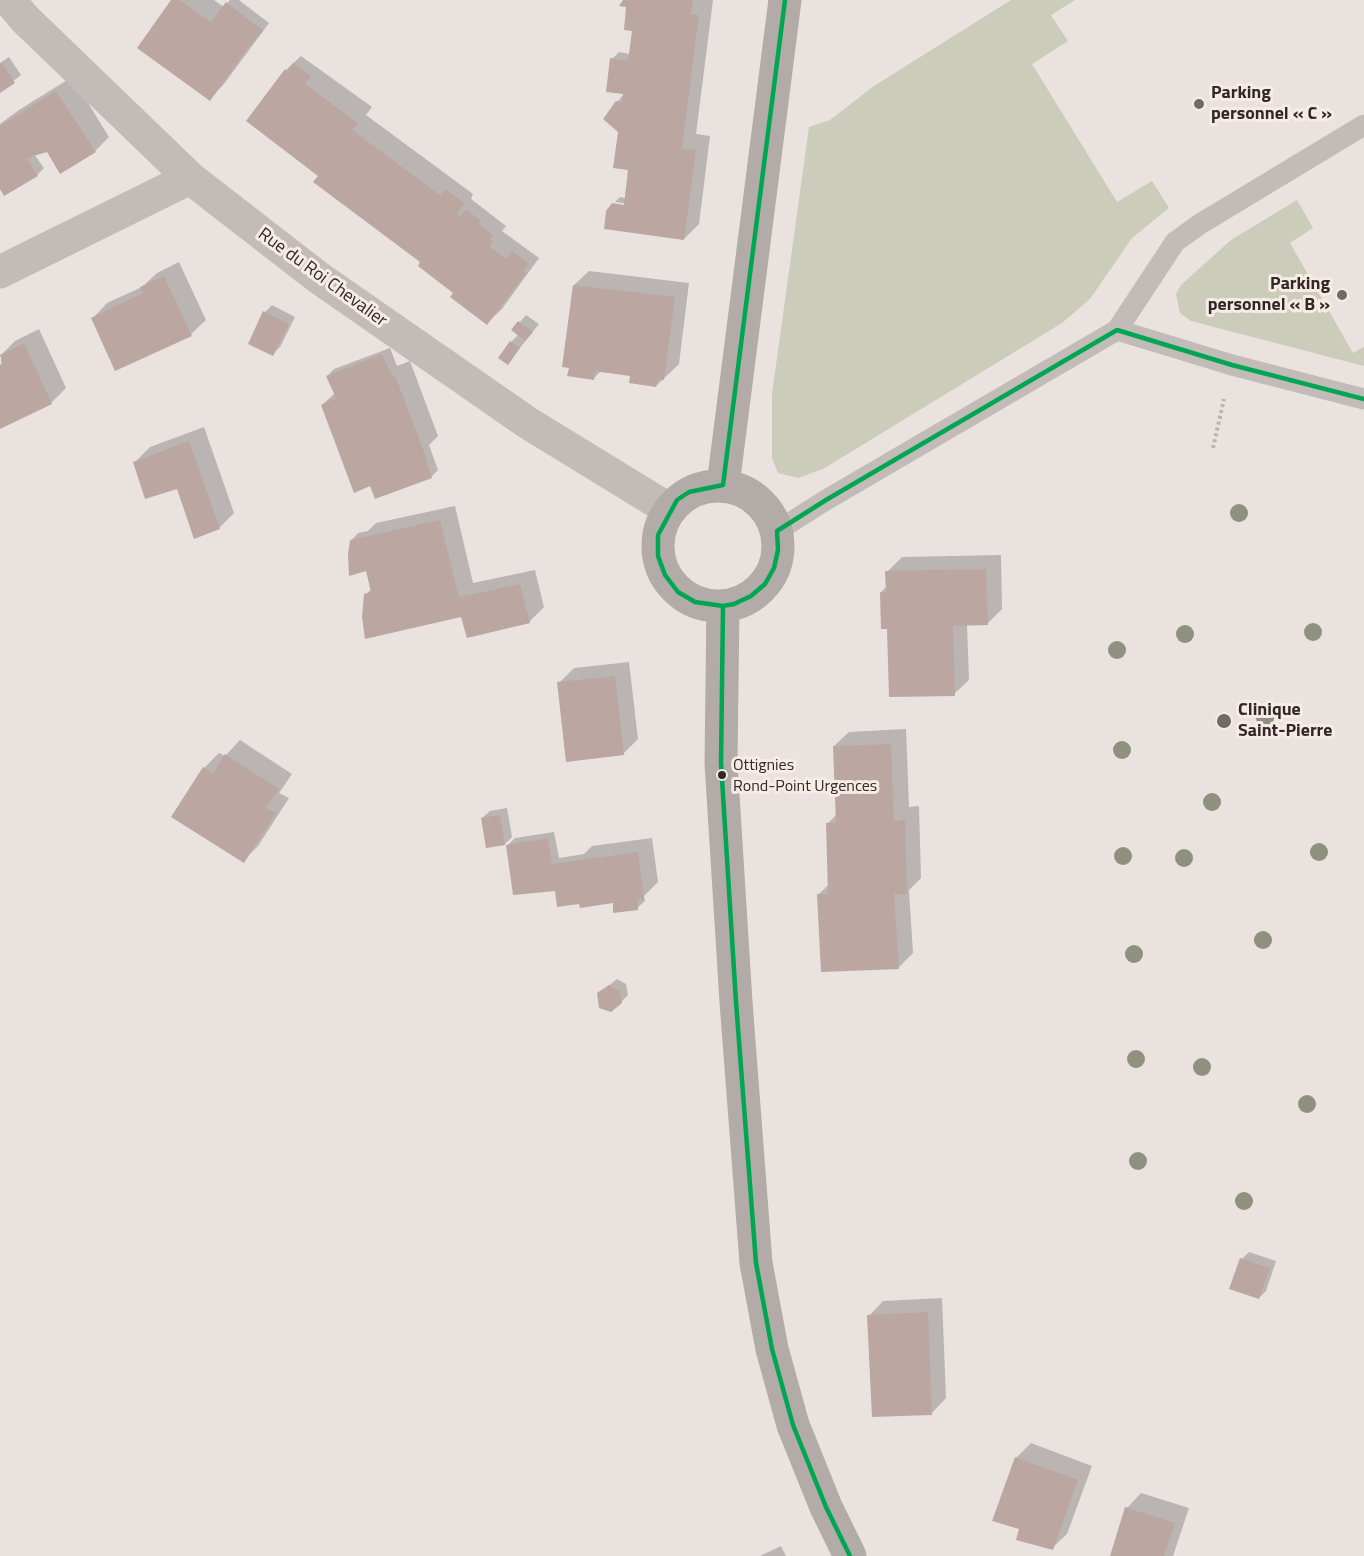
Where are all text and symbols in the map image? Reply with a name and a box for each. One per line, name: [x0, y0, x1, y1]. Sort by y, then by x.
place label: Parking personnel « C »: [1211, 83, 1332, 125]
marker: Parking personnel « C »: [1192, 97, 1206, 111]
street label: Rue du Roi Chevalier: [253, 224, 391, 332]
place label: Parking personnel « B »: [1208, 274, 1330, 316]
marker: Parking personnel « B »: [1335, 288, 1349, 302]
place label: Clinique Saint-Pierre: [1238, 700, 1332, 742]
marker: Clinique Saint-Pierre: [1215, 712, 1233, 730]
place label: Ottignies Rond-Point Urgences: [733, 756, 877, 794]
marker: Ottignies Rond-Point Urgences: [716, 769, 728, 781]

